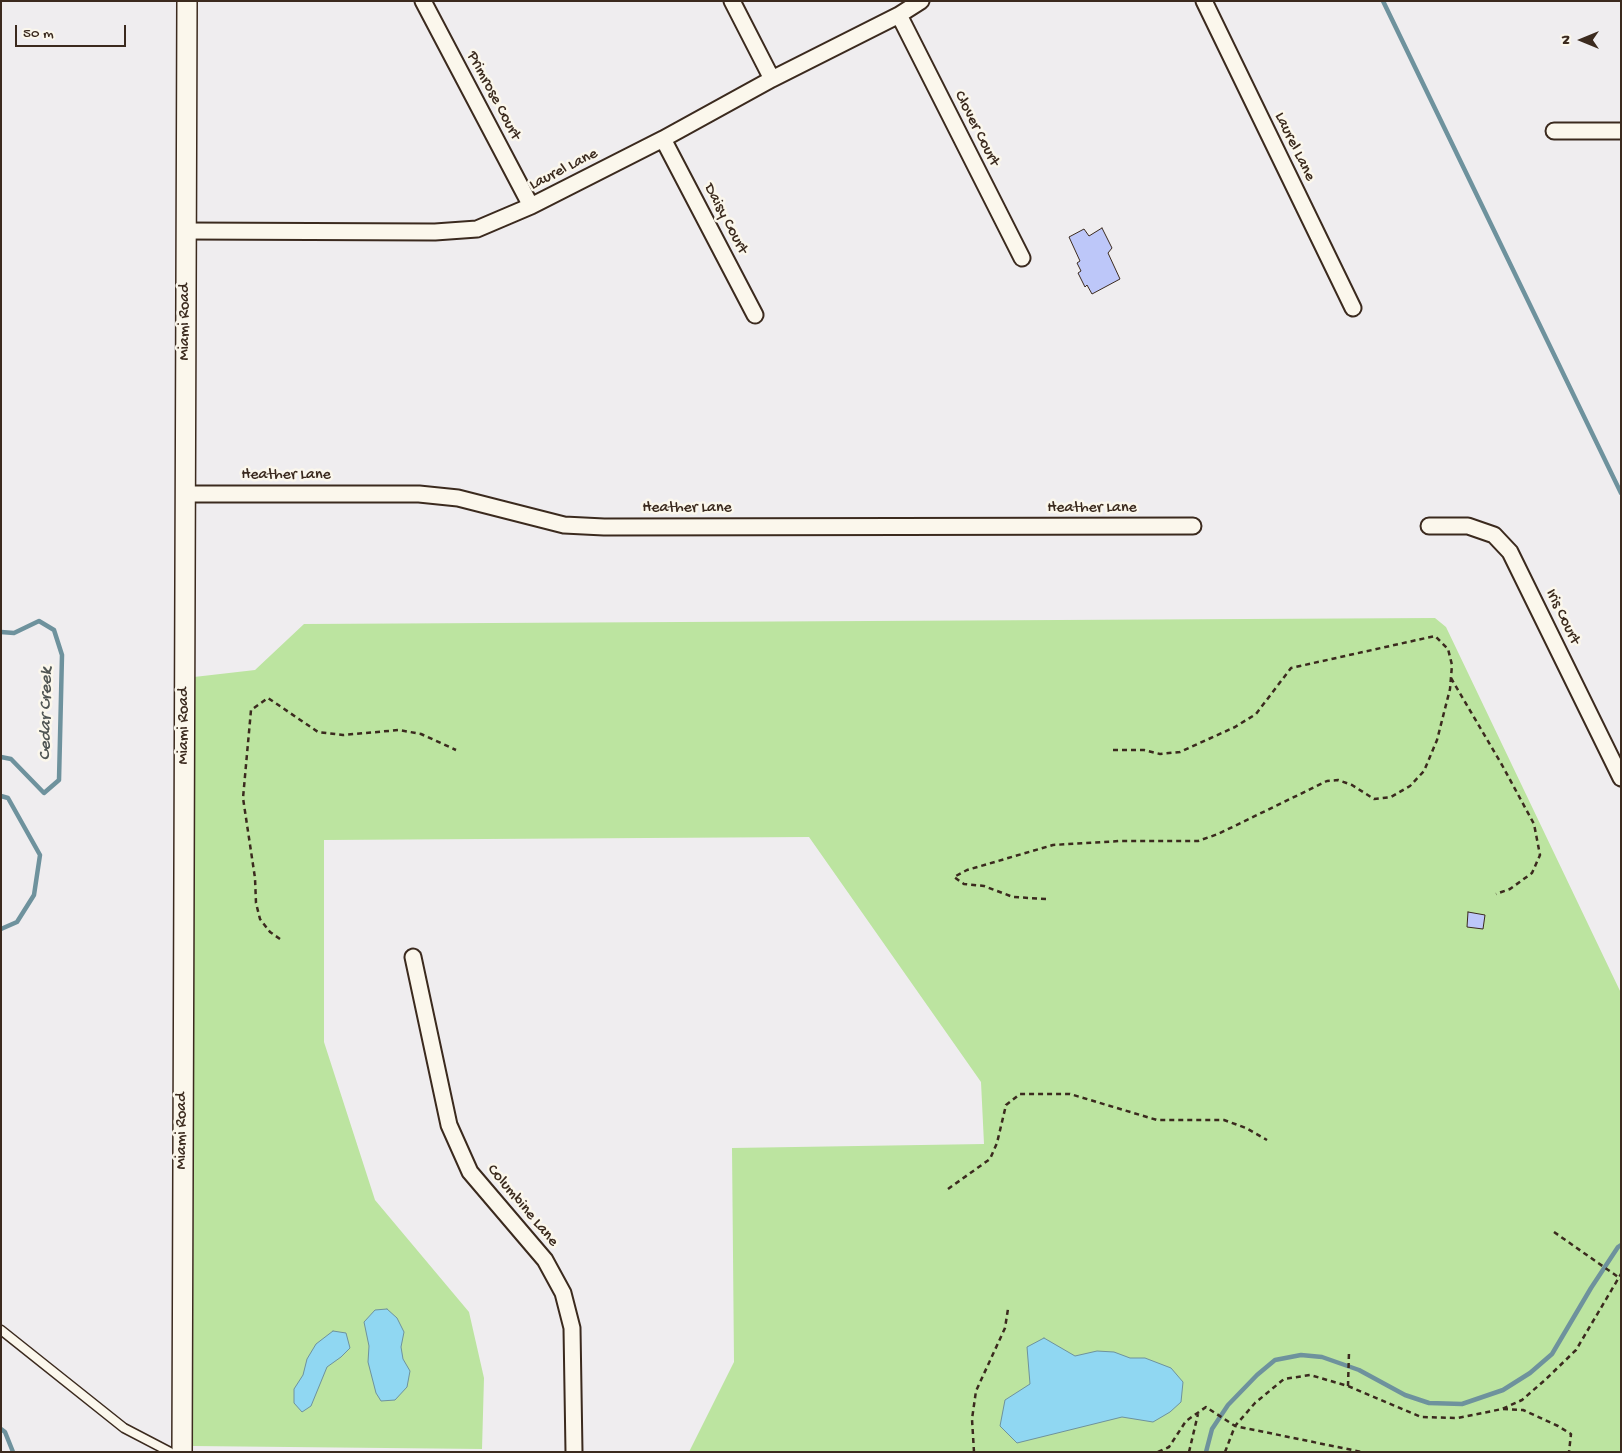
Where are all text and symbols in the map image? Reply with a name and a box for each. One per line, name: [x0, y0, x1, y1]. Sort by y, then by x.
scale bar: [18, 15, 129, 47]
north arrow: [1557, 15, 1607, 65]
text: 50 m: [23, 25, 54, 43]
text: N: [1558, 35, 1575, 45]
street label: Primrose Court: [462, 48, 524, 144]
street label: Clover Court: [949, 88, 1003, 170]
street label: Laurel Lane: [1269, 109, 1319, 185]
street label: Laurel Lane: [527, 145, 601, 195]
street label: Daisy Court: [698, 180, 752, 258]
street label: Miami Road: [176, 283, 196, 361]
street label: Heather Lane: [241, 466, 331, 486]
street label: Heather Lane: [642, 499, 732, 519]
street label: Heather Lane: [1047, 499, 1137, 519]
street label: Iris Court: [1540, 586, 1584, 648]
water label: Cedar Creek: [35, 667, 59, 761]
street label: Miami Road: [175, 687, 195, 765]
street label: Miami Road: [173, 1092, 193, 1170]
street label: Columbine Lane: [482, 1161, 562, 1251]

